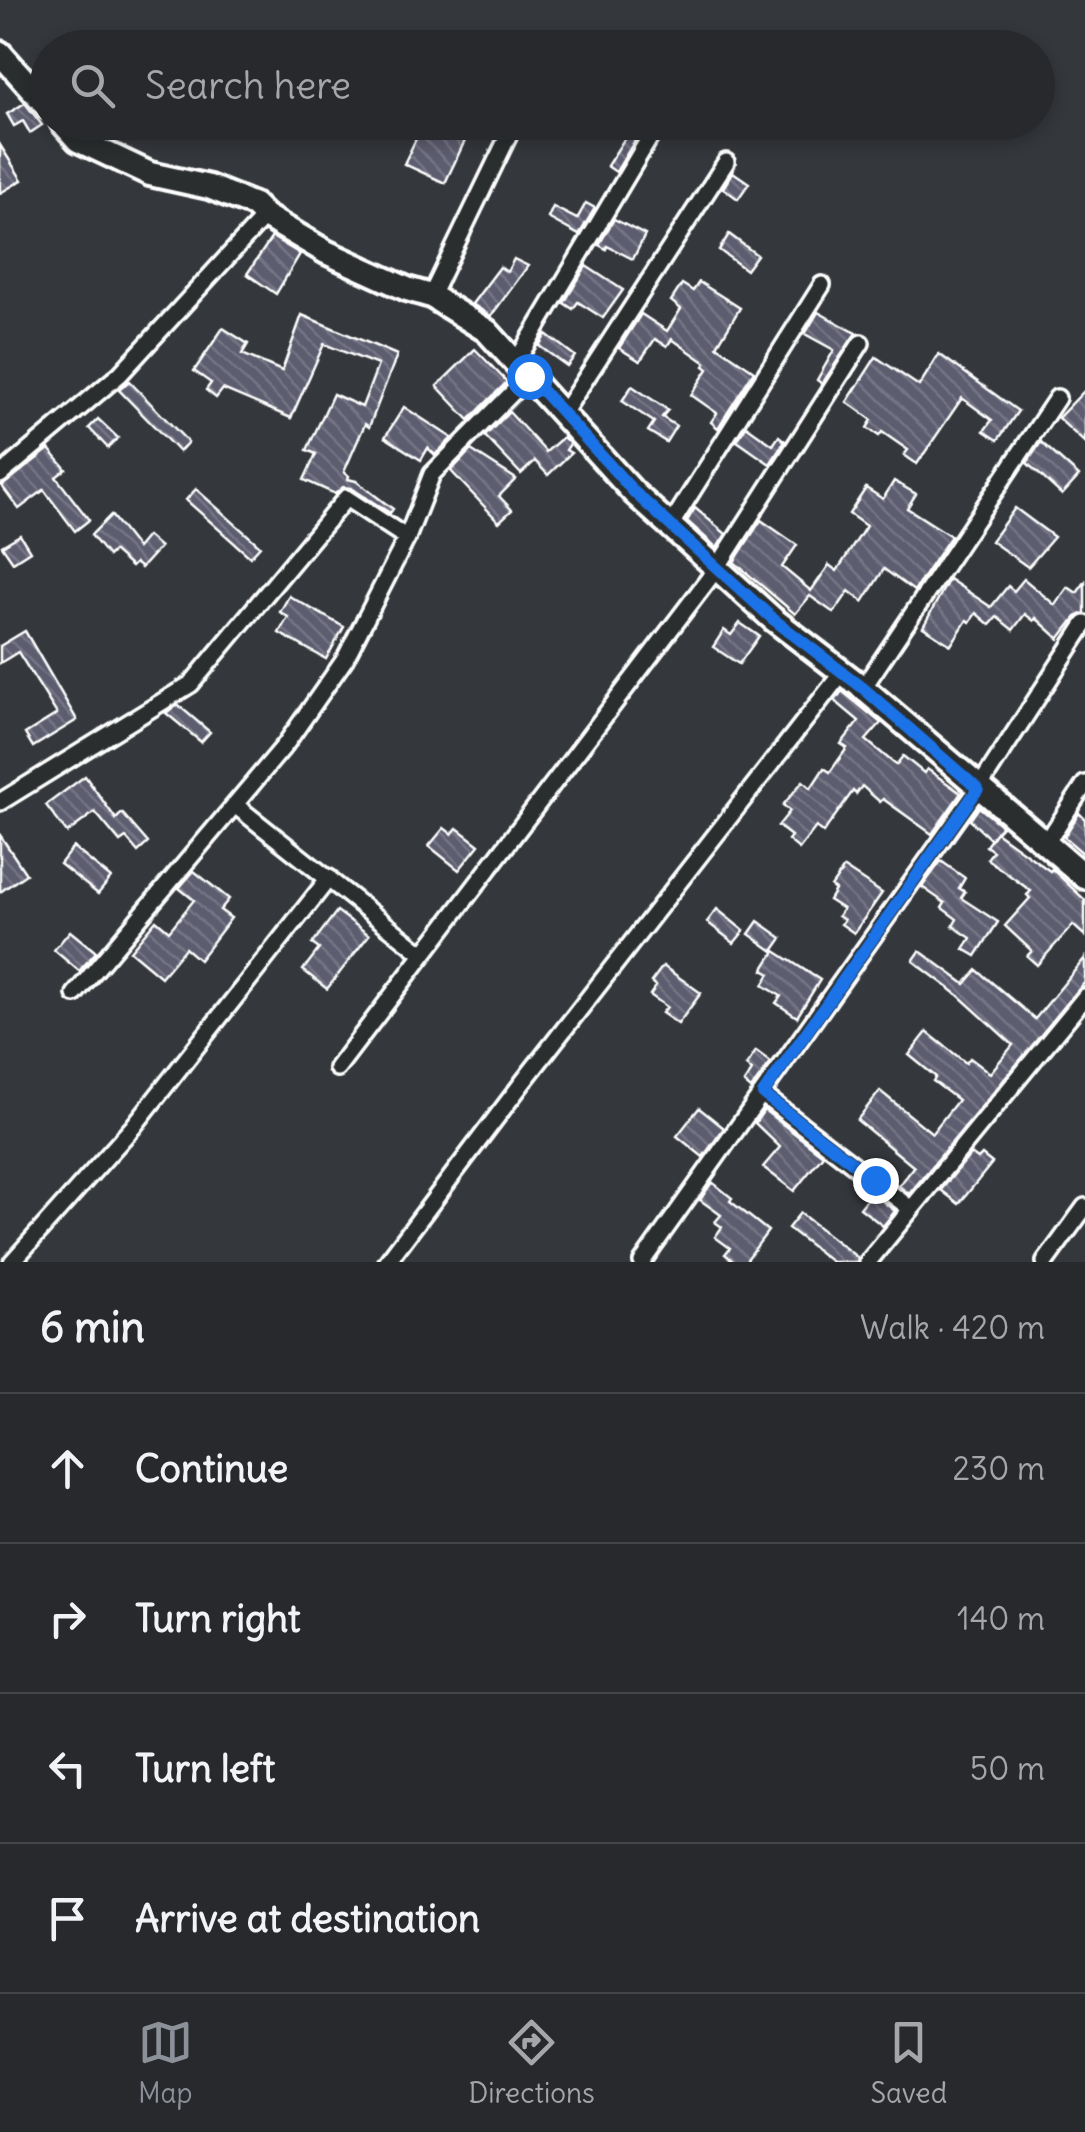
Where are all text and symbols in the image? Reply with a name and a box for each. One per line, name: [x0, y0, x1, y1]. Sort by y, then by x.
search box: [30, 30, 1055, 140]
icon: search: [65, 58, 120, 113]
text: Search here: [145, 62, 351, 109]
route start: [507, 354, 553, 400]
route end: [853, 1158, 899, 1204]
text: 6 min: [40, 1301, 145, 1353]
text: Walk · 420 m: [860, 1307, 1045, 1348]
icon: ahead: [40, 1441, 95, 1496]
text: Continue: [135, 1445, 288, 1492]
text: 230 m: [953, 1448, 1045, 1489]
icon: right: [40, 1591, 95, 1646]
text: Turn right: [135, 1595, 301, 1642]
text: 140 m: [957, 1598, 1045, 1639]
icon: left: [40, 1741, 95, 1796]
text: Turn left: [135, 1745, 275, 1792]
text: 50 m: [970, 1748, 1045, 1789]
icon: arrive: [40, 1891, 95, 1946]
text: Arrive at destination: [135, 1895, 480, 1942]
tab: Map: [138, 2015, 193, 2111]
tab: Directions: [468, 2015, 595, 2111]
tab: Saved: [870, 2015, 947, 2111]

